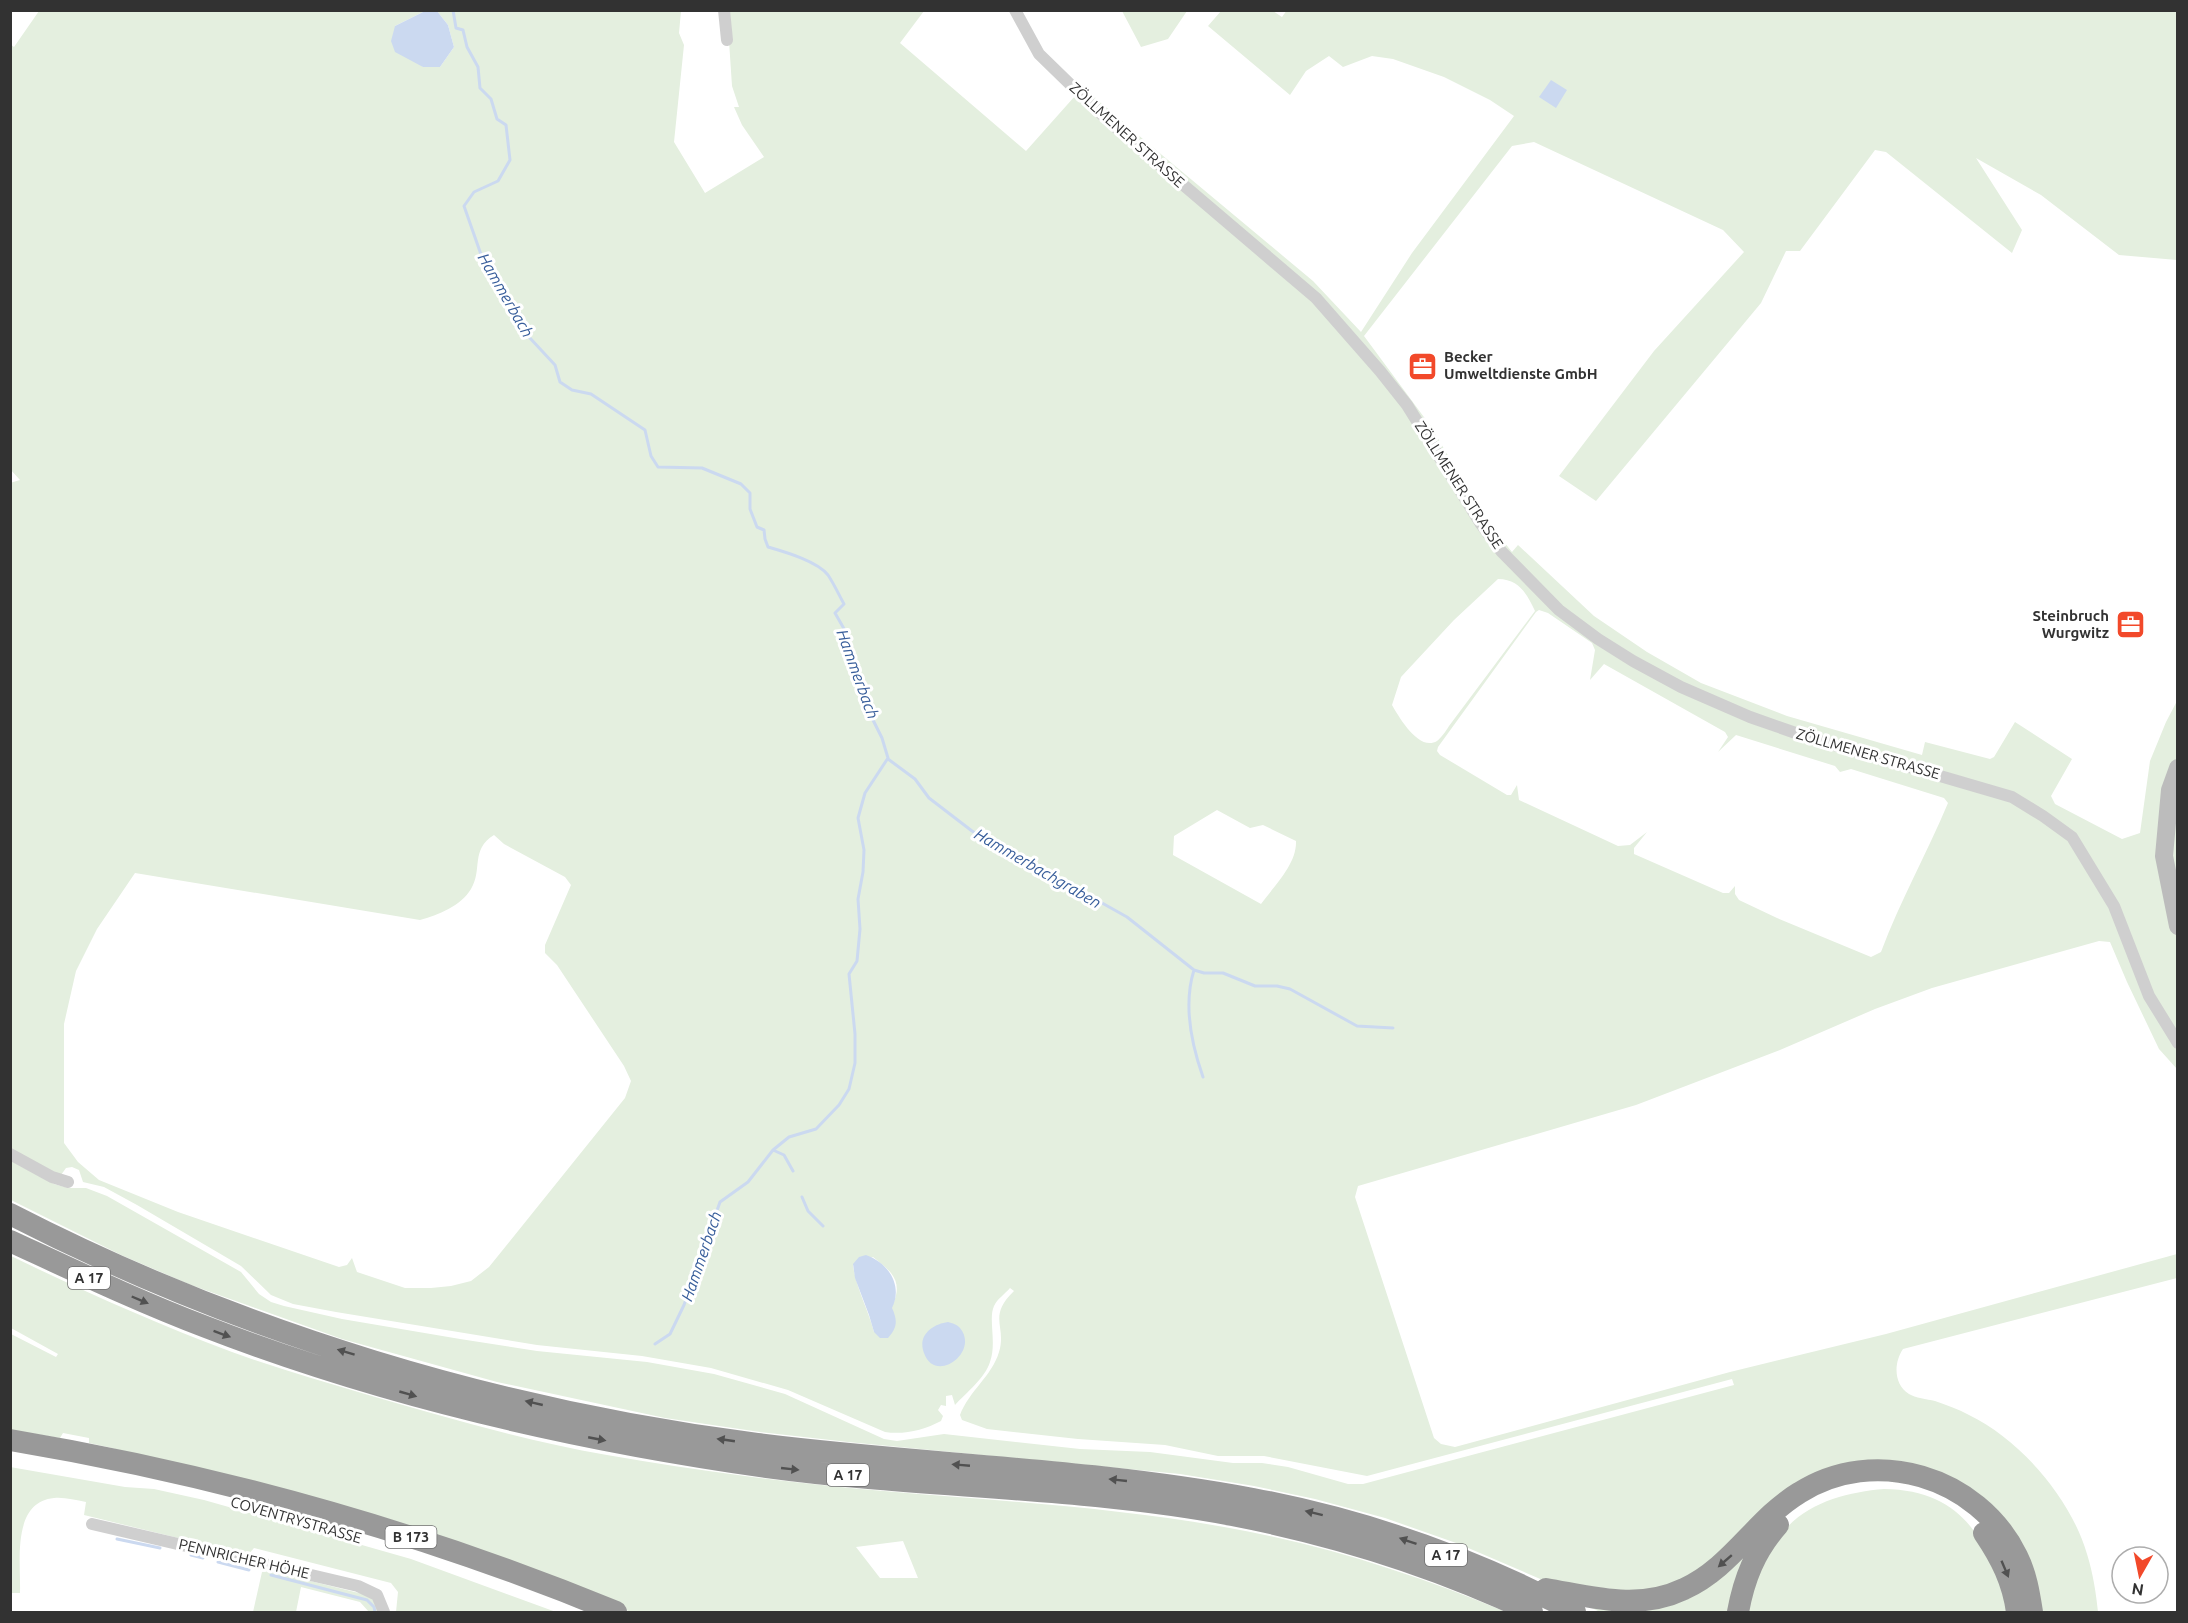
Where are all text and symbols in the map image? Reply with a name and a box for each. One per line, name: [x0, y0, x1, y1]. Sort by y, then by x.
street label: ZÖLLMENER STRASSE: [1066, 79, 1188, 191]
water label: Hammerbach: [475, 250, 537, 340]
place label: Becker Umweltdienste GmbH: [1444, 348, 1598, 382]
office icon: Becker Umweltdienste GmbH: [1407, 350, 1439, 382]
street label: ZÖLLMENER STRASSE: [1412, 418, 1507, 552]
place label: Steinbruch Wurgwitz: [2033, 607, 2109, 641]
office icon: Steinbruch Wurgwitz: [2114, 609, 2146, 641]
water label: Hammerbach: [833, 627, 883, 721]
street label: ZÖLLMENER STRASSE: [1794, 725, 1942, 782]
water label: Hammerbachgraben: [972, 824, 1104, 912]
water label: Hammerbach: [677, 1209, 725, 1303]
road number: A 17: [68, 1267, 110, 1289]
one-way arrow: [131, 1296, 149, 1305]
one-way arrow: [213, 1329, 231, 1339]
one-way arrow: [337, 1347, 355, 1356]
one-way arrow: [399, 1390, 417, 1399]
one-way arrow: [525, 1398, 543, 1408]
one-way arrow: [588, 1435, 607, 1444]
one-way arrow: [716, 1435, 735, 1444]
one-way arrow: [952, 1460, 971, 1470]
one-way arrow: [780, 1464, 799, 1474]
road number: A 17: [827, 1464, 869, 1486]
one-way arrow: [1109, 1475, 1128, 1485]
street label: COVENTRYSTRASSE: [229, 1493, 364, 1546]
one-way arrow: [1305, 1508, 1323, 1517]
road number: B 173: [386, 1526, 436, 1548]
street label: PENNRICHER HÖHE: [177, 1535, 311, 1582]
one-way arrow: [1399, 1535, 1417, 1545]
road number: A 17: [1425, 1544, 1467, 1566]
north arrow: [2110, 1545, 2170, 1605]
one-way arrow: [1718, 1554, 1733, 1567]
one-way arrow: [2001, 1560, 2010, 1578]
text: N: [2130, 1580, 2145, 1600]

